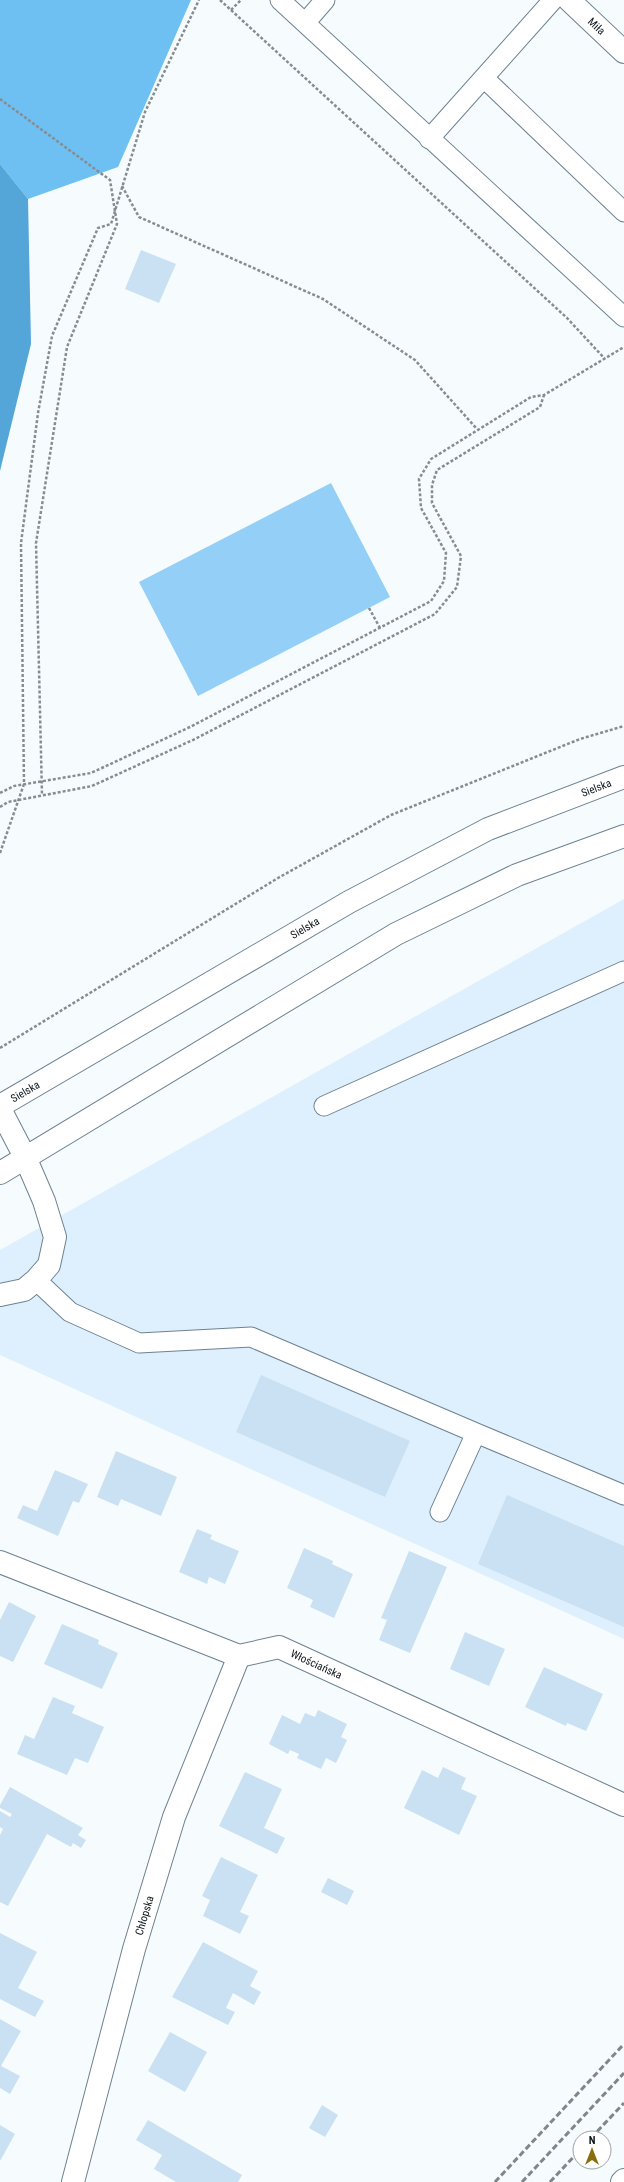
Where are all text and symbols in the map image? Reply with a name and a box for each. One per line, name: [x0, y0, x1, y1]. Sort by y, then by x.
street label: Miła: [585, 15, 608, 37]
street label: Sielska: [579, 776, 613, 799]
street label: Sielska: [288, 914, 322, 941]
street label: Sielska: [8, 1078, 42, 1105]
street label: Włościańska: [289, 1647, 344, 1682]
street label: Chłopska: [132, 1894, 156, 1937]
north arrow: [572, 2130, 612, 2170]
text: N: [589, 2134, 596, 2147]

